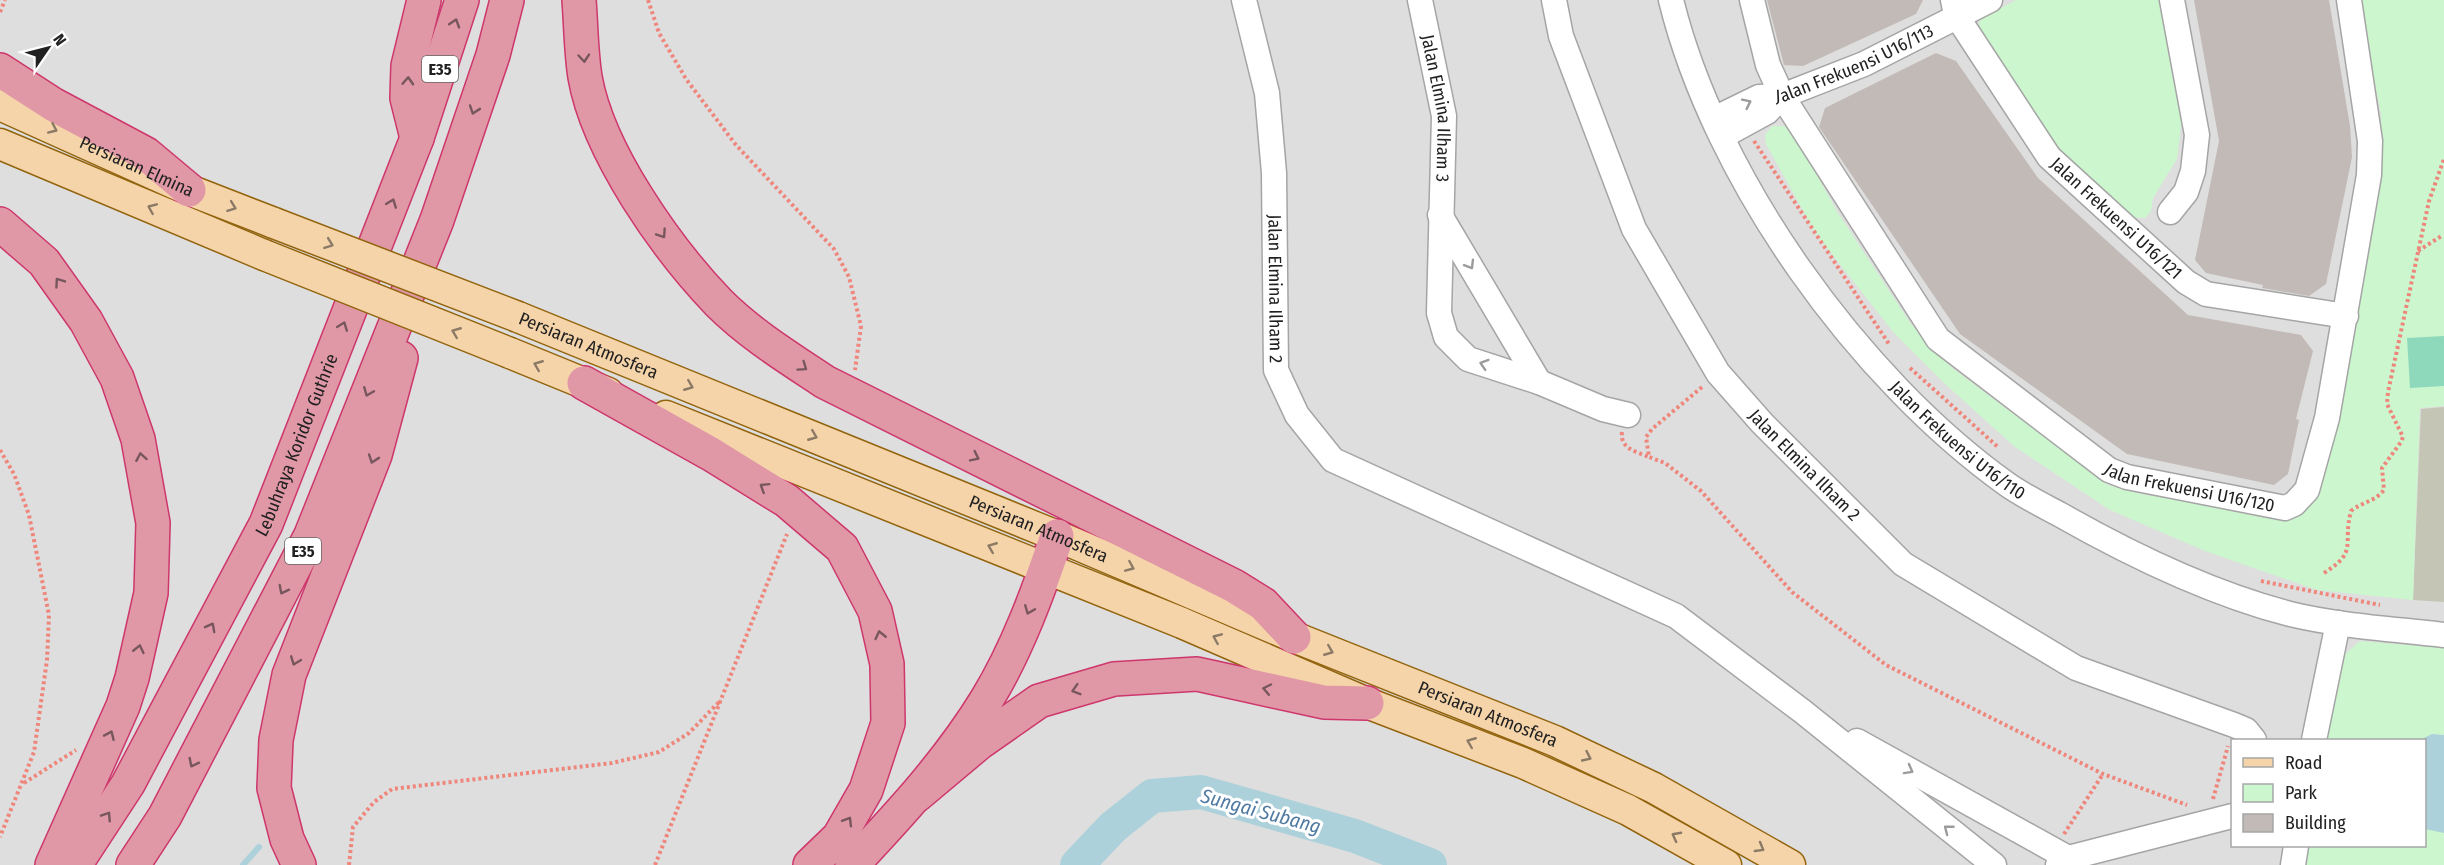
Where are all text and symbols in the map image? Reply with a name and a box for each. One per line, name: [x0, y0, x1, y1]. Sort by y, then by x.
north arrow: [18, 18, 78, 78]
one-way arrow: [448, 18, 461, 28]
street label: Jalan Frekuensi U16/113: [1775, 20, 1937, 107]
text: N: [49, 30, 70, 49]
street label: Jalan Elmina Ilham 3: [1416, 33, 1455, 182]
one-way arrow: [577, 54, 590, 63]
road number: E35: [422, 56, 458, 82]
one-way arrow: [401, 76, 414, 85]
one-way arrow: [1740, 99, 1751, 110]
one-way arrow: [469, 104, 482, 115]
one-way arrow: [47, 122, 58, 134]
street label: Persiaran Elmina: [76, 131, 198, 202]
street label: Jalan Frekuensi U16/121: [2046, 153, 2187, 284]
one-way arrow: [385, 198, 397, 209]
one-way arrow: [226, 200, 237, 212]
one-way arrow: [148, 203, 159, 215]
street label: Jalan Elmina Ilham 2: [1263, 214, 1287, 363]
one-way arrow: [655, 227, 666, 238]
one-way arrow: [322, 237, 333, 249]
one-way arrow: [1463, 259, 1474, 269]
one-way arrow: [55, 278, 66, 289]
street label: Persiaran Atmosfera: [516, 308, 661, 384]
one-way arrow: [336, 321, 349, 332]
one-way arrow: [451, 327, 462, 339]
street label: Lebuhraya Koridor Guthrie: [251, 350, 343, 540]
one-way arrow: [1479, 359, 1490, 372]
one-way arrow: [533, 360, 544, 372]
one-way arrow: [796, 360, 807, 371]
street label: Jalan Frekuensi U16/110: [1885, 376, 2029, 504]
one-way arrow: [683, 379, 694, 391]
one-way arrow: [363, 386, 376, 396]
street label: Jalan Elmina Ilham 2: [1744, 405, 1865, 526]
one-way arrow: [806, 429, 817, 441]
one-way arrow: [969, 450, 980, 462]
one-way arrow: [135, 452, 148, 462]
one-way arrow: [367, 453, 380, 464]
street label: Jalan Frekuensi U16/120: [2099, 459, 2276, 517]
one-way arrow: [760, 482, 770, 494]
street label: Persiaran Atmosfera: [966, 490, 1111, 568]
road number: E35: [285, 538, 321, 564]
one-way arrow: [987, 542, 998, 554]
one-way arrow: [1124, 560, 1135, 572]
one-way arrow: [278, 583, 290, 594]
one-way arrow: [1024, 604, 1036, 615]
one-way arrow: [204, 623, 215, 634]
one-way arrow: [875, 630, 888, 640]
one-way arrow: [1212, 633, 1223, 645]
one-way arrow: [1323, 644, 1334, 656]
one-way arrow: [131, 645, 144, 655]
one-way arrow: [290, 654, 302, 665]
street label: Persiaran Atmosfera: [1415, 677, 1561, 752]
one-way arrow: [1071, 683, 1082, 695]
one-way arrow: [1263, 684, 1273, 697]
one-way arrow: [102, 730, 114, 741]
one-way arrow: [1466, 737, 1476, 750]
legend: [2231, 739, 2426, 847]
one-way arrow: [1581, 749, 1592, 761]
text: Road: [2285, 752, 2322, 774]
one-way arrow: [188, 756, 200, 767]
one-way arrow: [1902, 763, 1913, 774]
text: Park: [2285, 782, 2318, 804]
water label: Sungai Subang: [1198, 783, 1324, 839]
one-way arrow: [100, 812, 111, 823]
text: Building: [2285, 812, 2346, 834]
one-way arrow: [841, 817, 853, 827]
one-way arrow: [1943, 826, 1954, 837]
one-way arrow: [1671, 832, 1682, 843]
one-way arrow: [1754, 840, 1764, 852]

